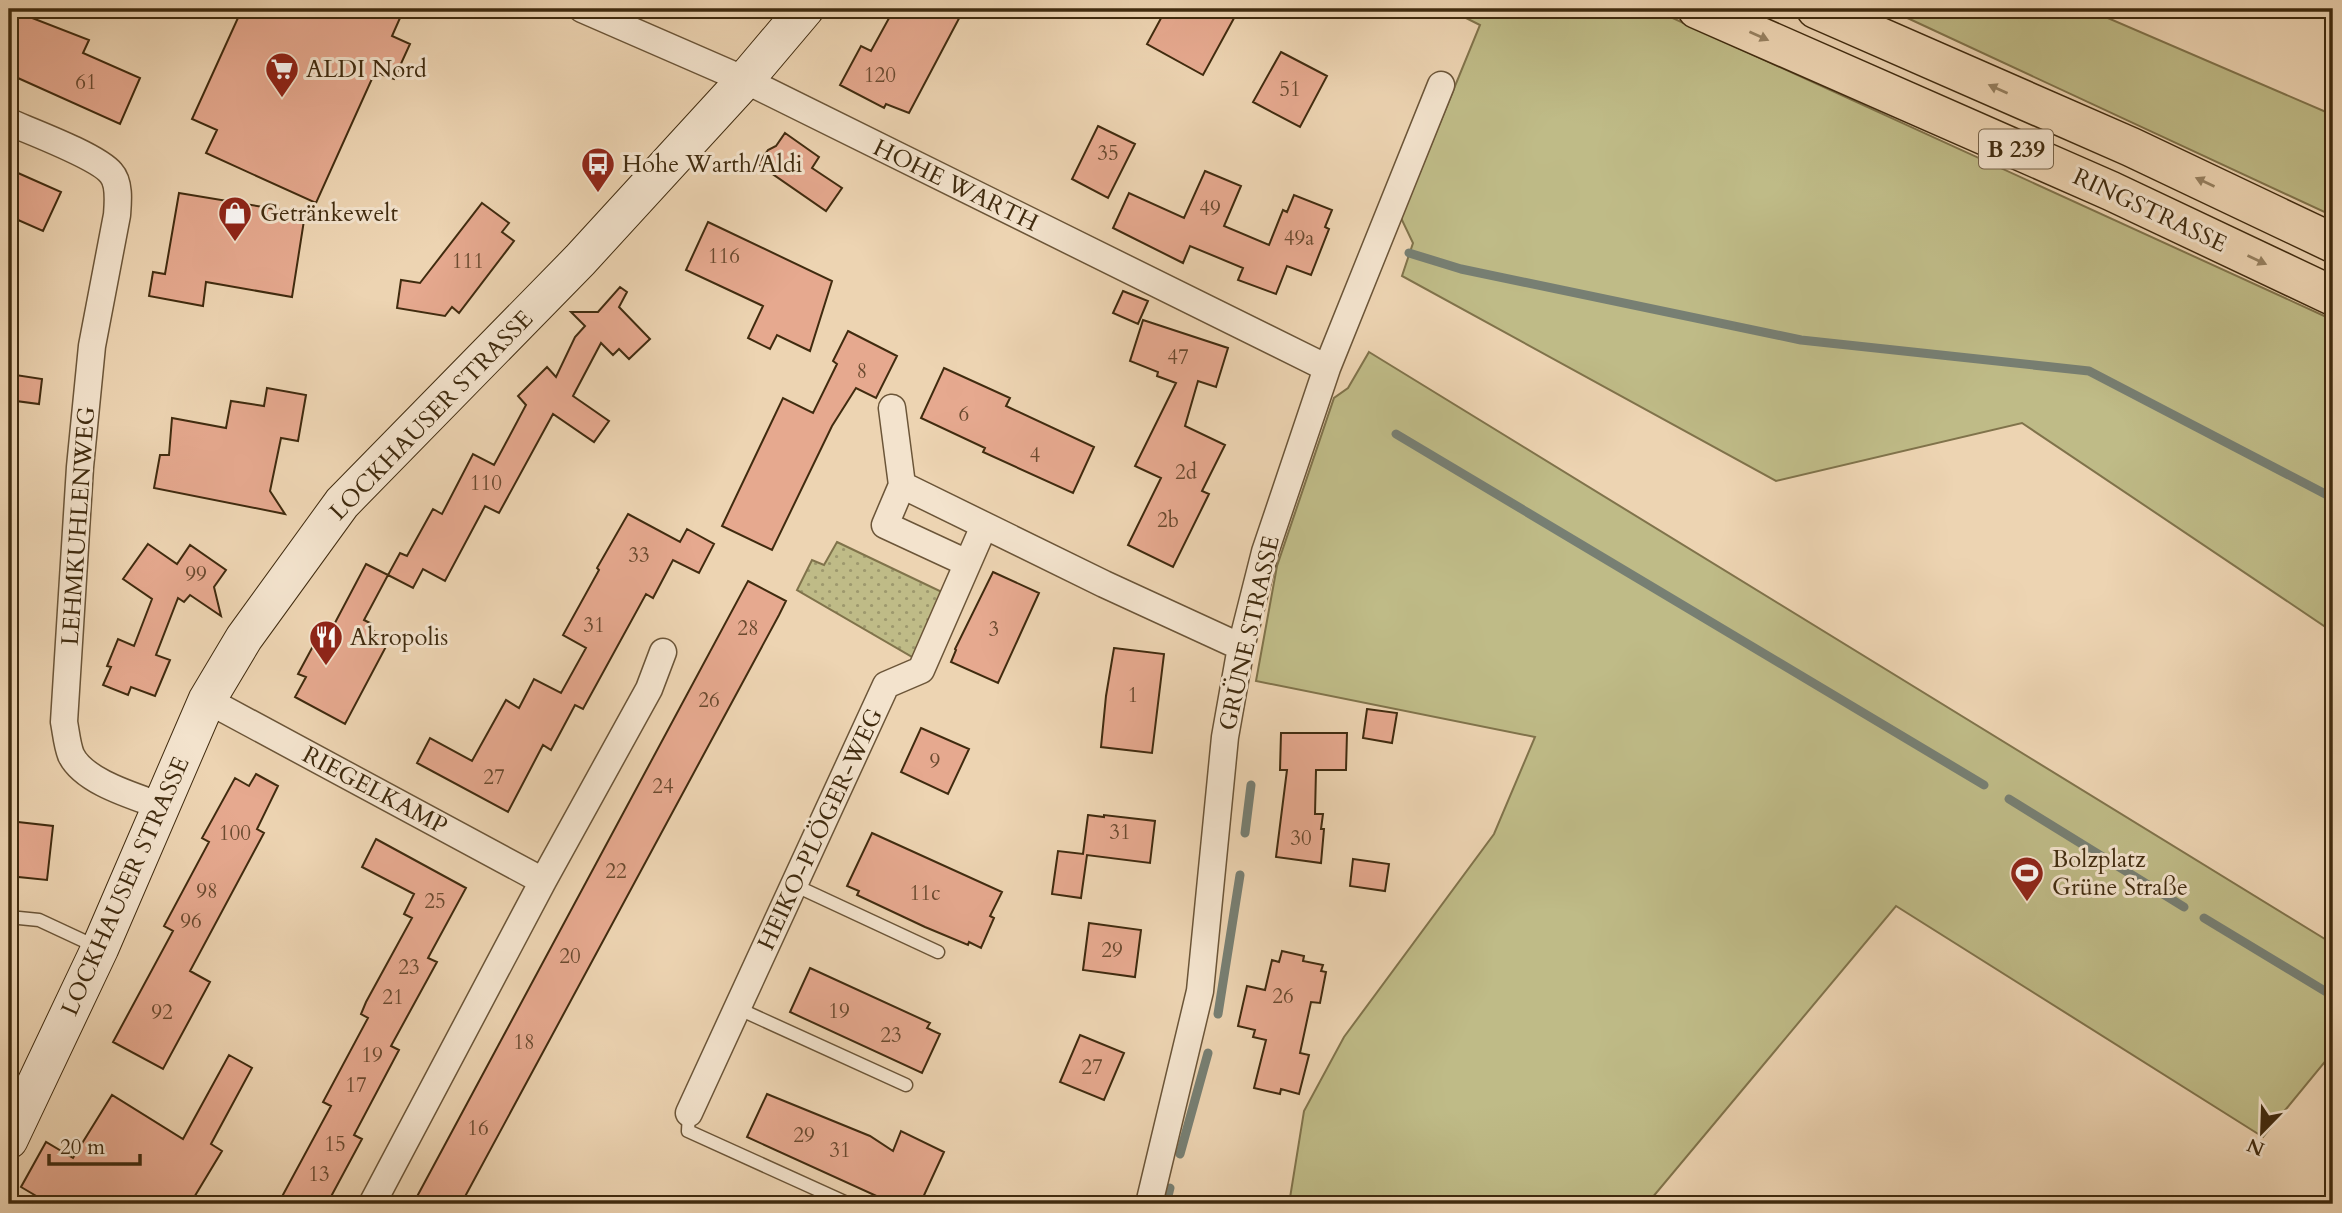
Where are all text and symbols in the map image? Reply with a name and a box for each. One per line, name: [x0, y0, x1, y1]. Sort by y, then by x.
one-way arrow: [1749, 31, 1770, 42]
supermarket icon: ALDI Nord: [263, 50, 301, 99]
place label: ALDI Nord: [306, 53, 427, 86]
house number: 120: [864, 61, 896, 90]
house number: 61: [75, 68, 97, 97]
house number: 51: [1279, 75, 1301, 104]
one-way arrow: [1988, 83, 2008, 95]
road number: B 239: [1979, 130, 2053, 168]
street label: HOHE WARTH: [868, 131, 1044, 240]
house number: 35: [1097, 139, 1119, 168]
bus stop icon: Hohe Warth/Aldi: [579, 145, 617, 194]
place label: Hohe Warth/Aldi: [622, 148, 803, 181]
street label: RINGSTRASSE: [2067, 160, 2232, 261]
one-way arrow: [2195, 177, 2215, 188]
shop icon: Getränkewelt: [216, 194, 254, 243]
house number: 49: [1199, 194, 1221, 223]
place label: Getränkewelt: [260, 197, 398, 230]
house number: 49a: [1284, 224, 1314, 253]
house number: 116: [708, 242, 740, 271]
house number: 111: [452, 247, 484, 276]
one-way arrow: [2247, 254, 2267, 266]
street label: LOCKHAUSER STRASSE: [322, 303, 541, 528]
house number: 47: [1167, 343, 1189, 372]
house number: 8: [857, 357, 867, 386]
house number: 6: [959, 400, 969, 429]
street label: LEHMKUHLENWEG: [54, 405, 103, 647]
house number: 4: [1030, 441, 1041, 470]
house number: 2d: [1175, 458, 1197, 487]
house number: 110: [470, 469, 502, 498]
house number: 2b: [1157, 506, 1179, 535]
street label: GRÜNE STRASSE: [1211, 532, 1288, 734]
house number: 33: [628, 541, 650, 570]
house number: 99: [185, 560, 207, 589]
house number: 31: [583, 611, 605, 640]
house number: 28: [737, 614, 759, 643]
house number: 3: [989, 615, 999, 644]
restaurant icon: Akropolis: [307, 618, 345, 667]
place label: Akropolis: [350, 621, 448, 654]
house number: 1: [1128, 681, 1138, 710]
house number: 26: [698, 686, 720, 715]
street label: HEIKO-PLÖGER-WEG: [750, 703, 891, 955]
street label: RIEGELKAMP: [297, 738, 453, 842]
house number: 9: [930, 747, 941, 776]
street label: LOCKHAUSER STRASSE: [53, 751, 198, 1021]
house number: 27: [483, 763, 505, 792]
house number: 24: [652, 772, 674, 801]
house number: 31: [1109, 818, 1131, 847]
house number: 100: [219, 819, 251, 848]
house number: 30: [1290, 824, 1312, 853]
place label: Bolzplatz Grüne Straße: [2052, 843, 2188, 904]
sports icon: Bolzplatz Grüne Straße: [2008, 854, 2046, 903]
house number: 22: [605, 857, 627, 886]
house number: 98: [196, 877, 218, 906]
house number: 11c: [909, 879, 941, 908]
house number: 25: [424, 887, 446, 916]
house number: 96: [180, 907, 202, 936]
house number: 29: [1101, 936, 1123, 965]
house number: 20: [559, 942, 581, 971]
house number: 23: [398, 953, 420, 982]
house number: 26: [1272, 982, 1294, 1011]
house number: 21: [382, 983, 404, 1012]
house number: 19: [828, 997, 850, 1026]
house number: 92: [151, 998, 173, 1027]
house number: 23: [880, 1021, 902, 1050]
house number: 18: [513, 1028, 535, 1057]
house number: 19: [361, 1041, 383, 1070]
house number: 27: [1081, 1053, 1103, 1082]
house number: 17: [345, 1071, 367, 1100]
north arrow: [2226, 1098, 2296, 1168]
house number: 16: [467, 1114, 489, 1143]
house number: 29: [793, 1121, 815, 1150]
scale bar: [49, 1122, 140, 1166]
house number: 15: [324, 1130, 346, 1159]
text: N: [2243, 1131, 2268, 1162]
text: 20 m: [60, 1133, 105, 1162]
house number: 31: [829, 1136, 851, 1165]
house number: 13: [308, 1160, 330, 1189]

